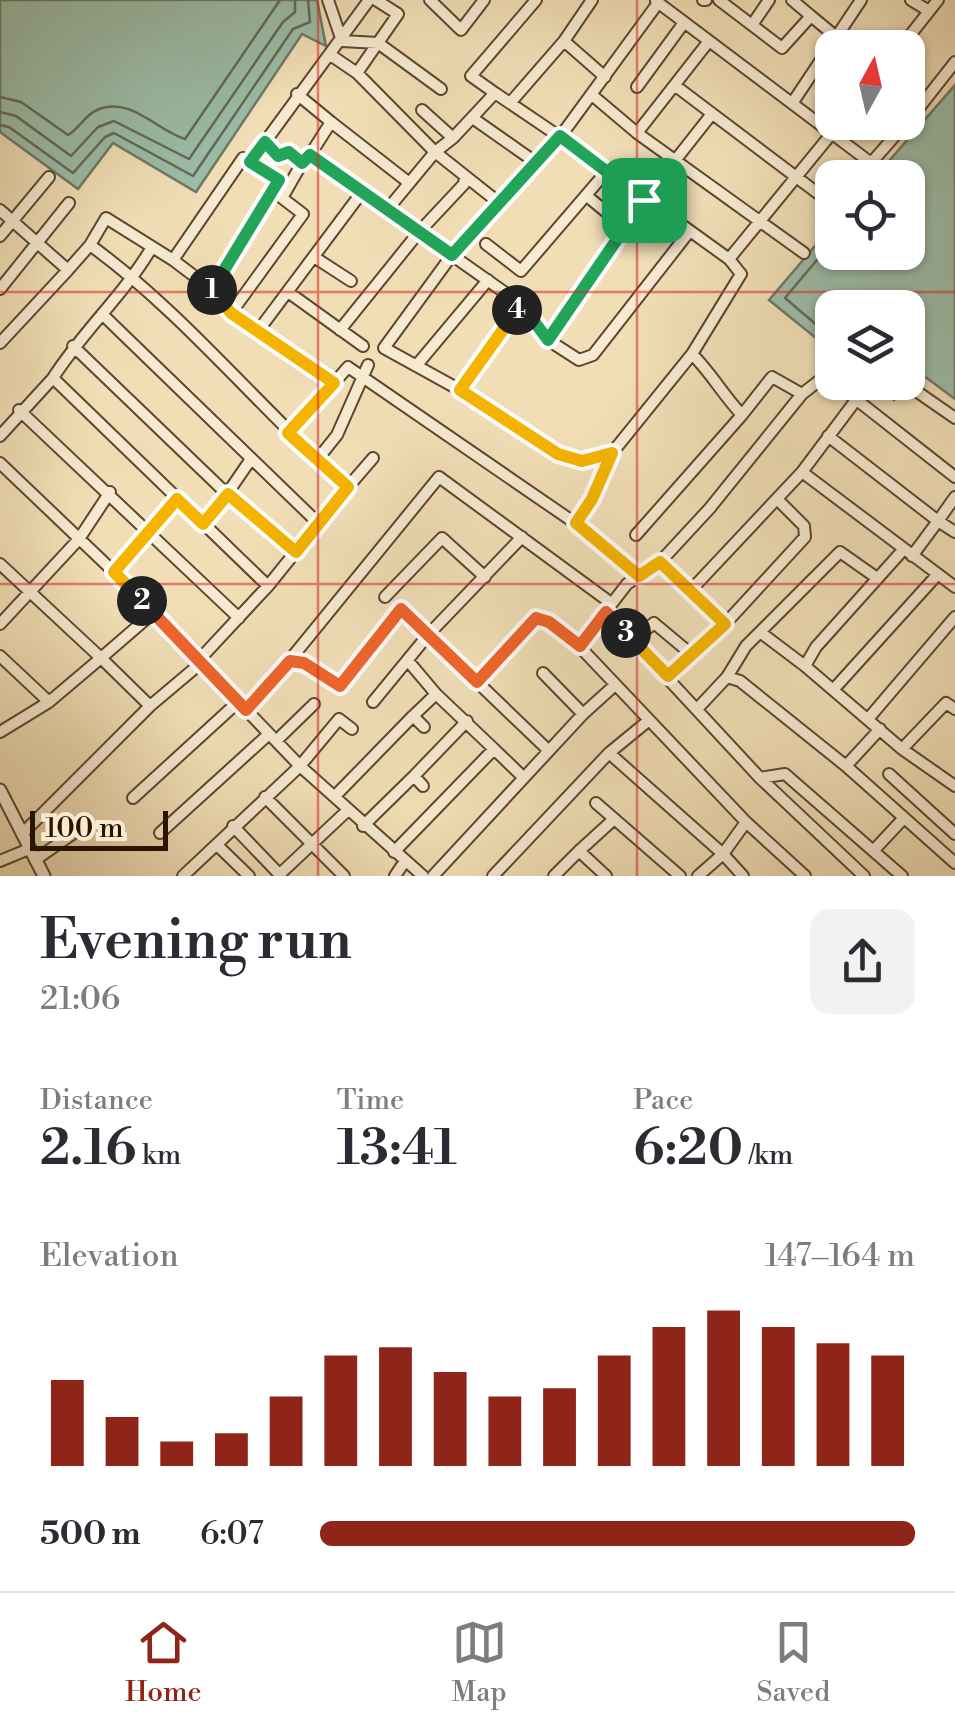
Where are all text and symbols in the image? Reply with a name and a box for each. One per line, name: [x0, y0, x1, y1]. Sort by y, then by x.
north arrow: [815, 30, 925, 140]
map controls: [815, 30, 925, 400]
pin: [602, 158, 687, 243]
button: locate: [815, 160, 925, 270]
icon: arrive: [617, 173, 672, 228]
pin: 1: [187, 265, 237, 315]
text: 1: [205, 272, 219, 307]
pin: 4: [492, 285, 542, 335]
button: layers: [815, 290, 925, 400]
text: 4: [508, 292, 526, 327]
pin: 2: [117, 576, 167, 626]
text: 2: [133, 583, 151, 618]
pin: 3: [601, 608, 651, 658]
text: 3: [618, 615, 634, 650]
scale bar: [30, 806, 168, 850]
text: 100 m: [45, 811, 124, 846]
text: Evening run: [40, 907, 352, 976]
button: share: [810, 909, 915, 1014]
text: 21:06: [40, 979, 120, 1019]
text: Distance: [40, 1083, 153, 1118]
text: Time: [337, 1083, 404, 1118]
text: Pace: [633, 1083, 693, 1118]
text: 2.16: [40, 1118, 136, 1180]
text: 13:41: [337, 1118, 457, 1180]
text: 6:20: [633, 1118, 743, 1180]
text: km: [136, 1138, 181, 1173]
text: /km: [743, 1138, 793, 1173]
text: Elevation: [40, 1236, 179, 1276]
text: 147–164 m: [765, 1236, 915, 1276]
text: 500 m: [40, 1514, 141, 1554]
text: 6:07: [200, 1514, 264, 1554]
tab: Home: [125, 1615, 202, 1710]
tab: Map: [452, 1615, 507, 1710]
tab: Saved: [757, 1615, 830, 1710]

